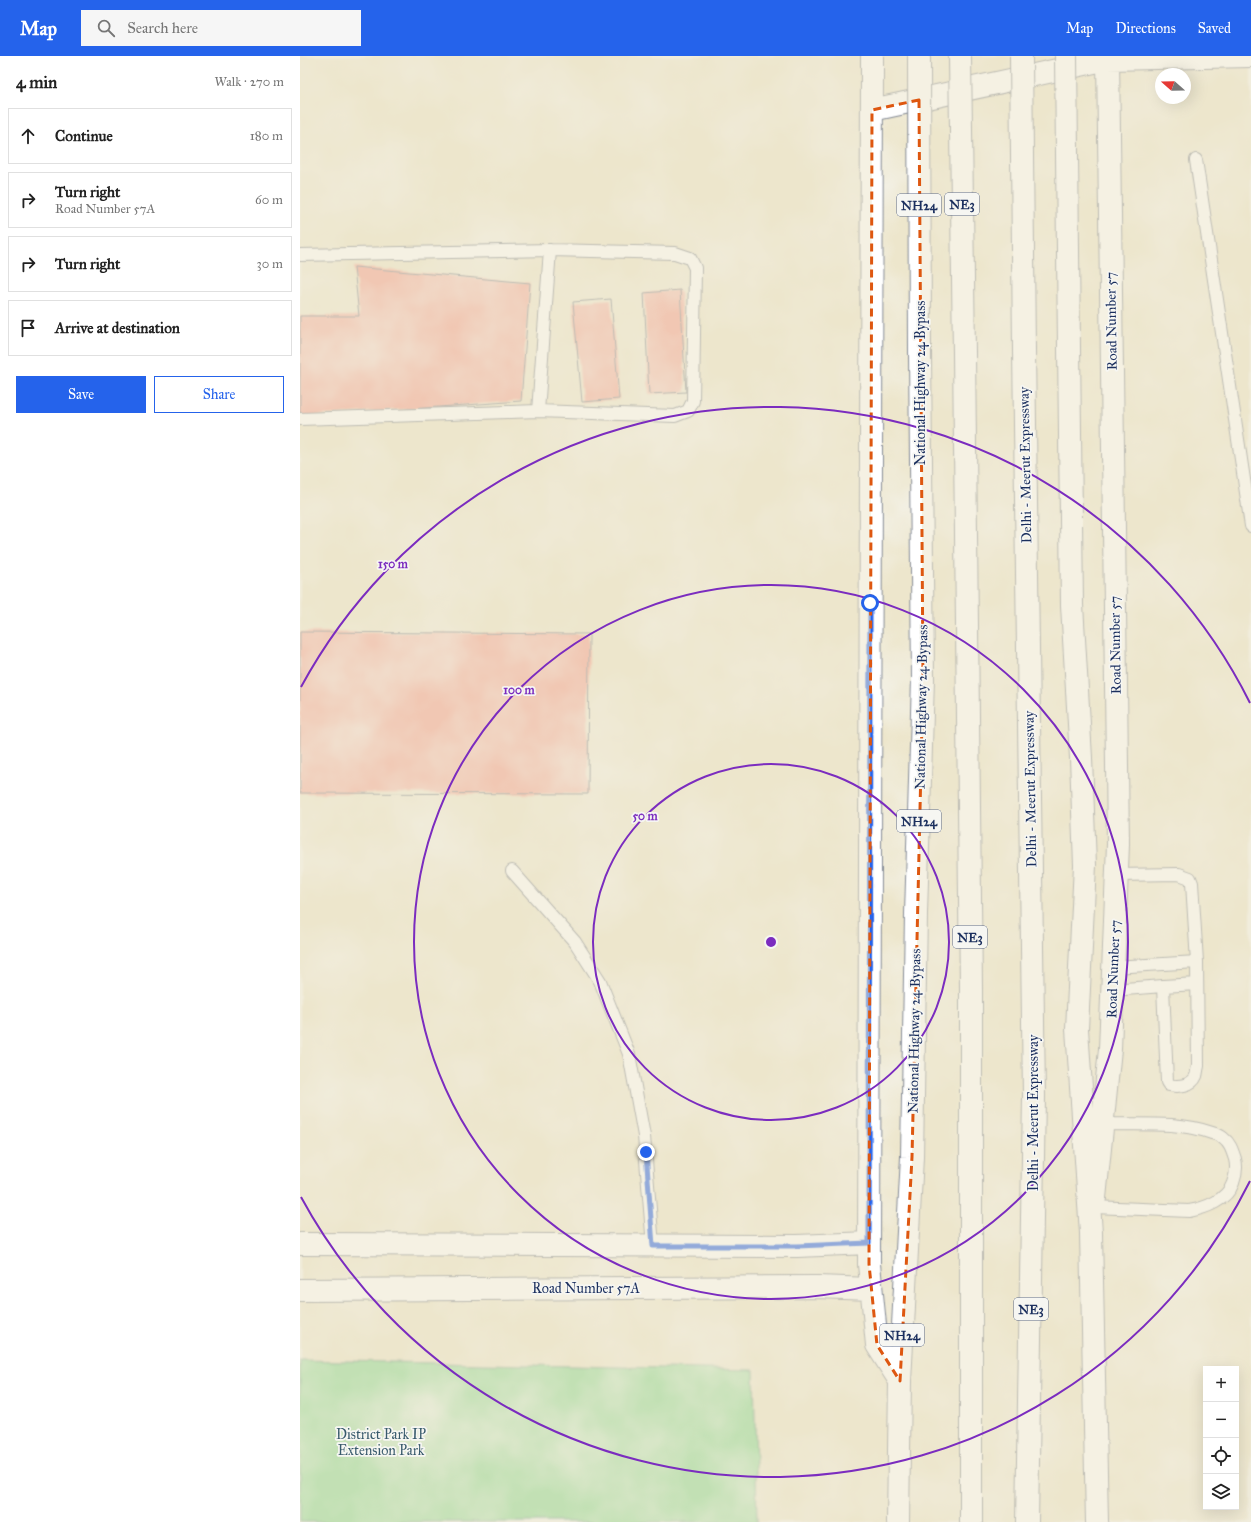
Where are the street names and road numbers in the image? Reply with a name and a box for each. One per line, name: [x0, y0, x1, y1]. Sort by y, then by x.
road number: NE3: [945, 193, 979, 215]
road number: NH24: [897, 194, 941, 216]
street label: Road Number 57: [1102, 272, 1121, 370]
street label: National Highway 24 Bypass: [912, 301, 929, 465]
street label: Delhi - Meerut Expressway: [1016, 386, 1035, 543]
street label: Road Number 57: [1106, 596, 1125, 694]
street label: National Highway 24 Bypass: [912, 624, 931, 790]
street label: Delhi - Meerut Expressway: [1021, 710, 1040, 867]
road number: NH24: [897, 810, 941, 832]
street label: Road Number 57: [1103, 919, 1124, 1019]
road number: NE3: [953, 926, 987, 948]
street label: National Highway 24 Bypass: [905, 948, 924, 1114]
street label: Delhi - Meerut Expressway: [1025, 1034, 1042, 1191]
street label: Road Number 57A: [532, 1280, 641, 1297]
road number: NE3: [1014, 1298, 1048, 1320]
road number: NH24: [880, 1324, 924, 1346]

